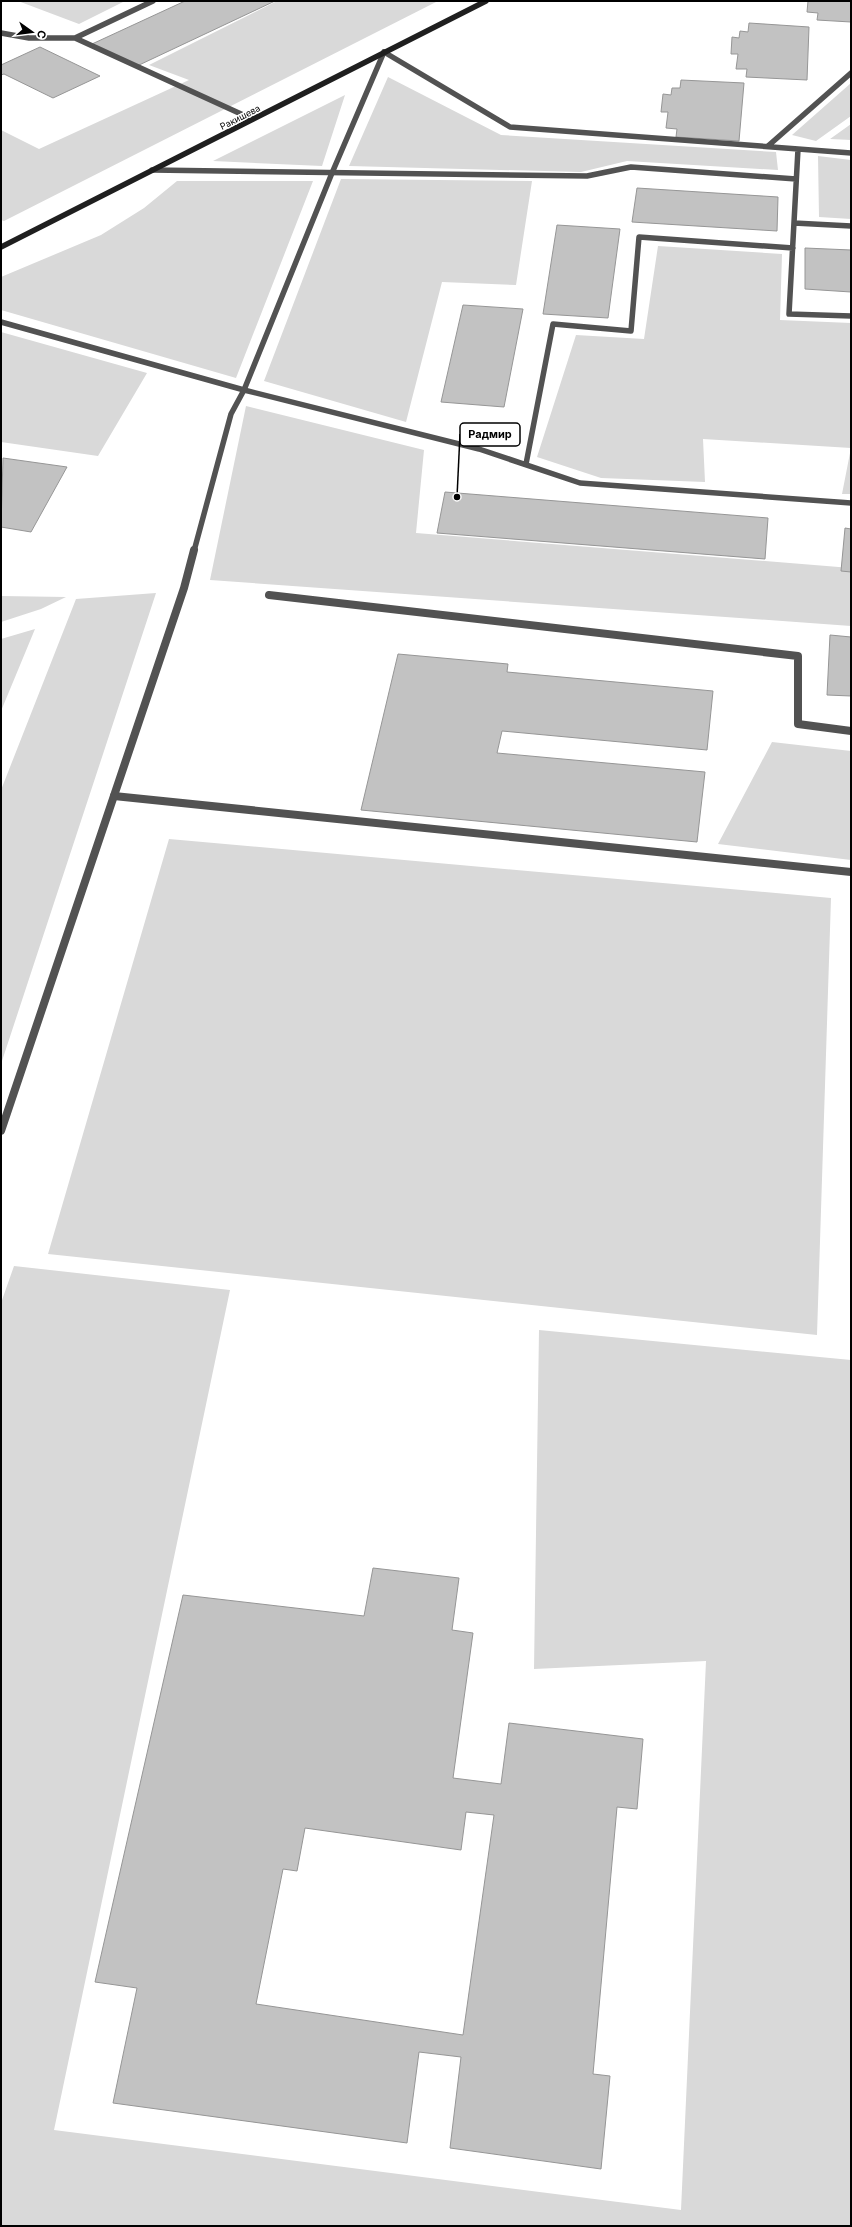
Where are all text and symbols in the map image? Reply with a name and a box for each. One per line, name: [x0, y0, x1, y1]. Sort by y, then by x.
north arrow: [12, 12, 52, 52]
text: С: [34, 29, 49, 40]
street label: Ракишева: [218, 102, 262, 132]
callout: Радмир: [460, 423, 520, 446]
text: Радмир: [468, 427, 512, 441]

